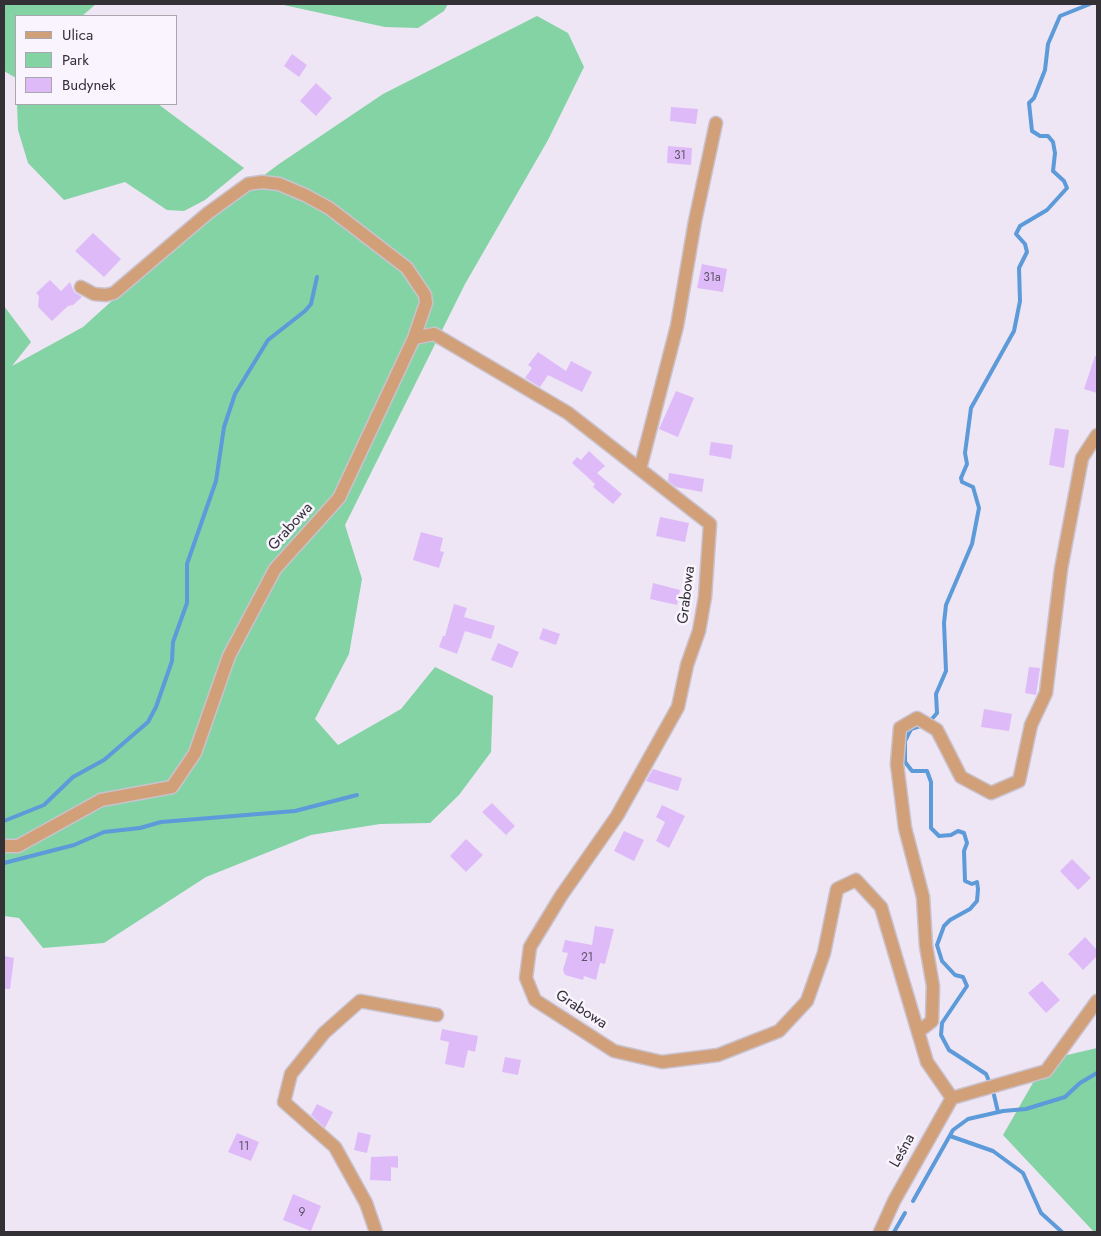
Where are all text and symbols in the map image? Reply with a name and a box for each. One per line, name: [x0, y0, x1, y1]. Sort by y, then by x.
legend: [15, 15, 178, 105]
text: Ulica: [62, 24, 93, 46]
text: Park: [62, 49, 89, 71]
text: Budynek: [62, 74, 116, 96]
house number: 31: [674, 149, 686, 163]
house number: 31a: [703, 271, 721, 285]
street label: Grabowa: [265, 499, 317, 555]
street label: Grabowa: [675, 565, 699, 625]
house number: 21: [581, 951, 593, 965]
street label: Grabowa: [552, 987, 610, 1033]
street label: Leśna: [886, 1131, 920, 1171]
house number: 11: [239, 1140, 249, 1154]
house number: 9: [299, 1206, 305, 1220]

